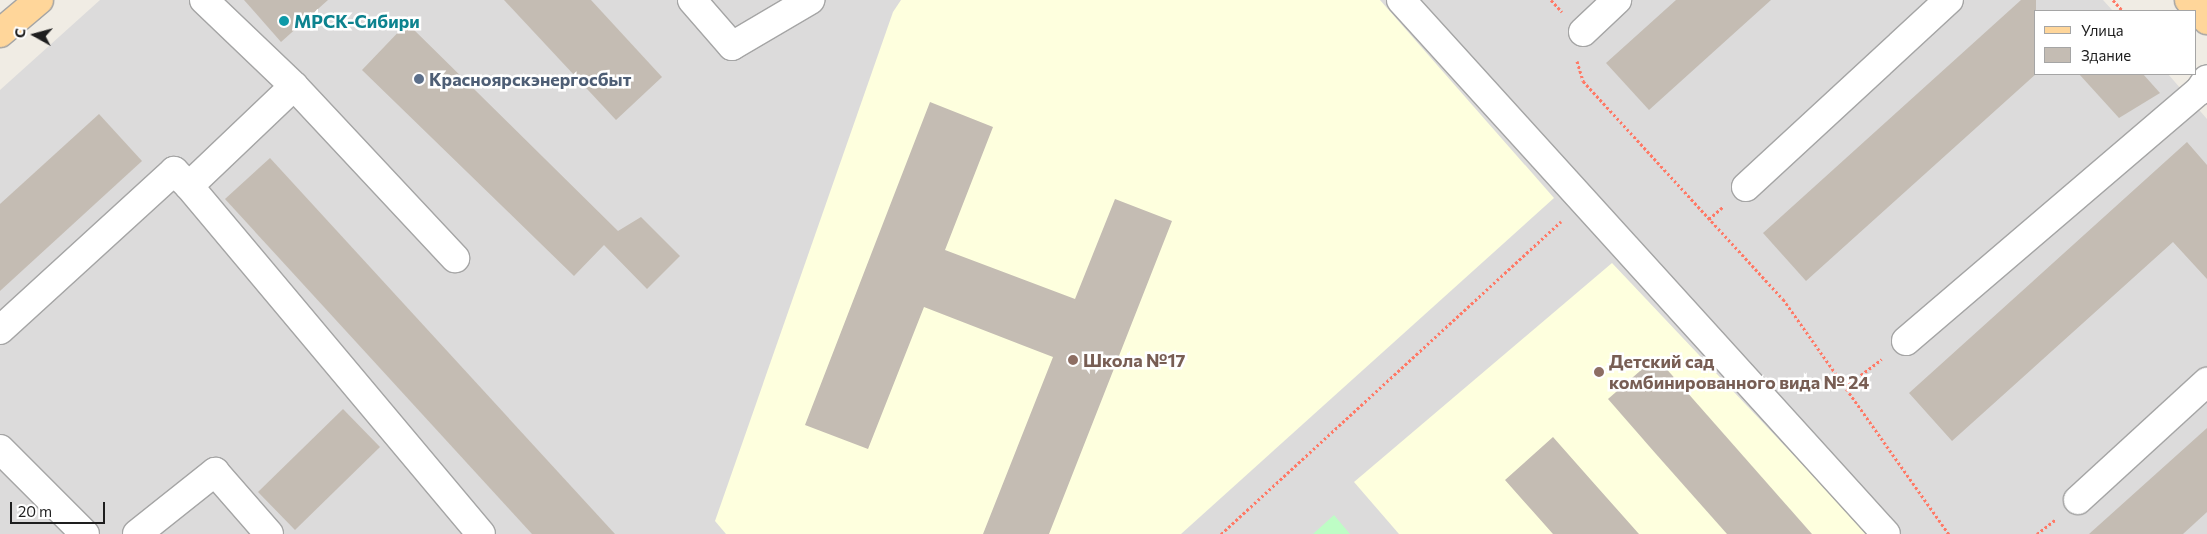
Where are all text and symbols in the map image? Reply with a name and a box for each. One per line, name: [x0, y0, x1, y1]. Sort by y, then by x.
north arrow: [10, 10, 60, 60]
place label: МРСК-Сибири: [294, 10, 420, 32]
legend: [2034, 10, 2197, 75]
marker: МРСК-Сибири: [278, 15, 290, 27]
text: Улица: [2081, 21, 2123, 39]
text: С: [11, 27, 29, 39]
text: Здание: [2081, 46, 2131, 64]
place label: Красноярскэнергосбыт: [429, 68, 631, 90]
marker: Красноярскэнергосбыт: [413, 73, 425, 85]
place label: Школа №17: [1083, 349, 1185, 371]
place label: Детский сад комбинированного вида № 24: [1609, 351, 1869, 394]
marker: Школа №17: [1067, 354, 1079, 366]
marker: Детский сад комбинированного вида № 24: [1593, 366, 1605, 378]
scale bar: [12, 492, 108, 524]
text: 20 m: [18, 502, 52, 520]

